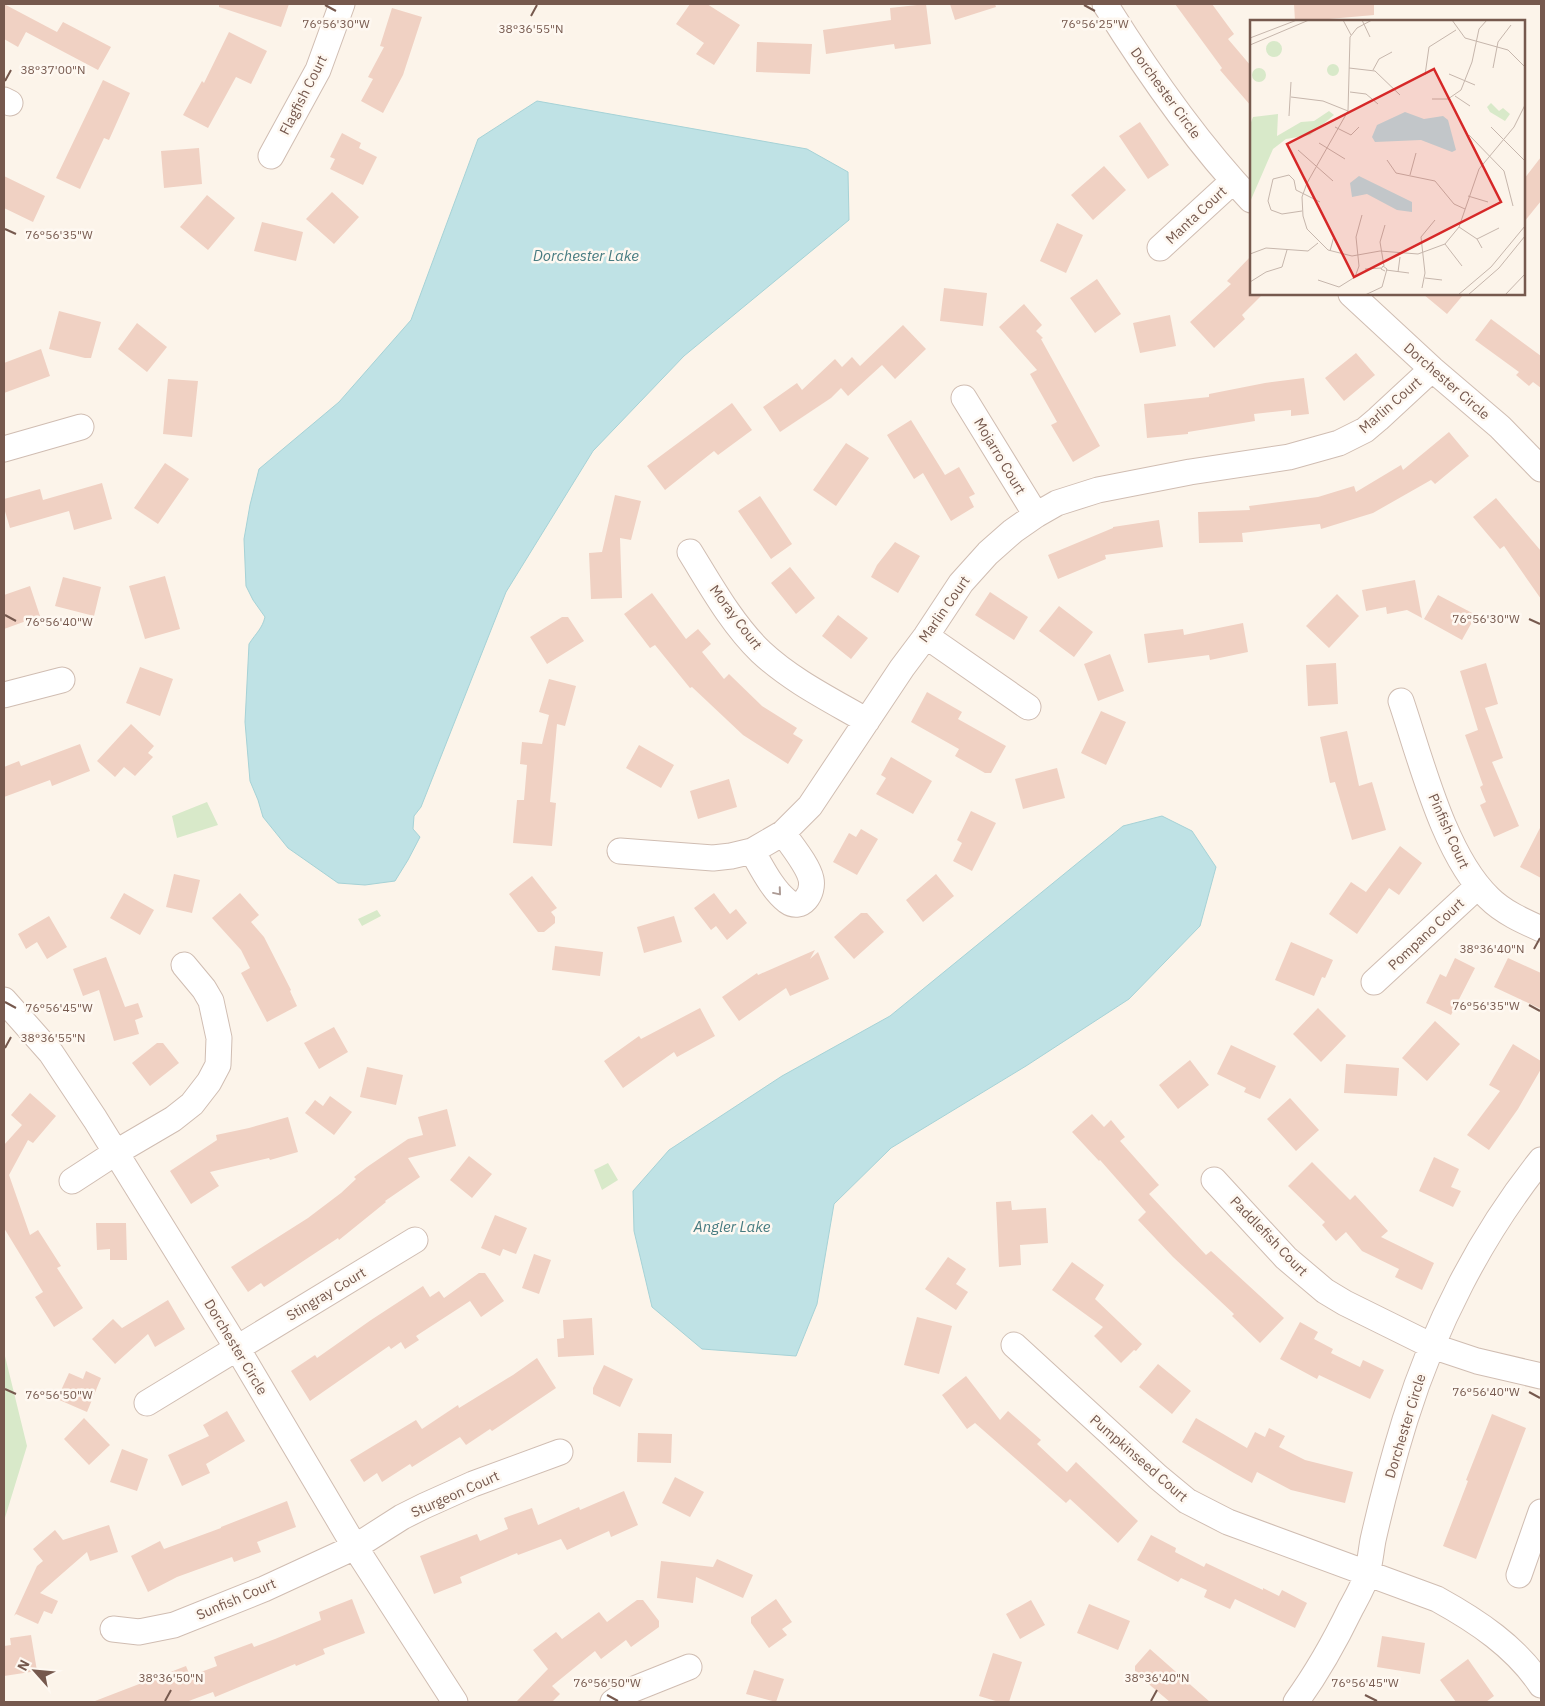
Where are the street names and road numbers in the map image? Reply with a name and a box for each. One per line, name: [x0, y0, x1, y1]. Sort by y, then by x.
street label: Dorchester Circle: [1127, 44, 1205, 142]
street label: Flagfish Court: [275, 52, 331, 138]
street label: Manta Court: [1162, 182, 1230, 248]
street label: Dorchester Circle: [1400, 339, 1494, 424]
street label: Marlin Court: [1355, 373, 1425, 437]
street label: Mojarro Court: [970, 414, 1030, 498]
street label: Marlin Court: [915, 572, 974, 646]
street label: Moray Court: [706, 581, 766, 653]
street label: Pinfish Court: [1424, 791, 1474, 872]
street label: Pompano Court: [1384, 894, 1468, 974]
street label: Paddlefish Court: [1226, 1192, 1312, 1280]
street label: Stingray Court: [283, 1263, 369, 1325]
street label: Dorchester Circle: [200, 1296, 272, 1398]
street label: Dorchester Circle: [1381, 1371, 1430, 1481]
street label: Pumpkinseed Court: [1086, 1411, 1192, 1505]
street label: Sturgeon Court: [408, 1467, 502, 1521]
street label: Sunfish Court: [194, 1574, 279, 1624]

